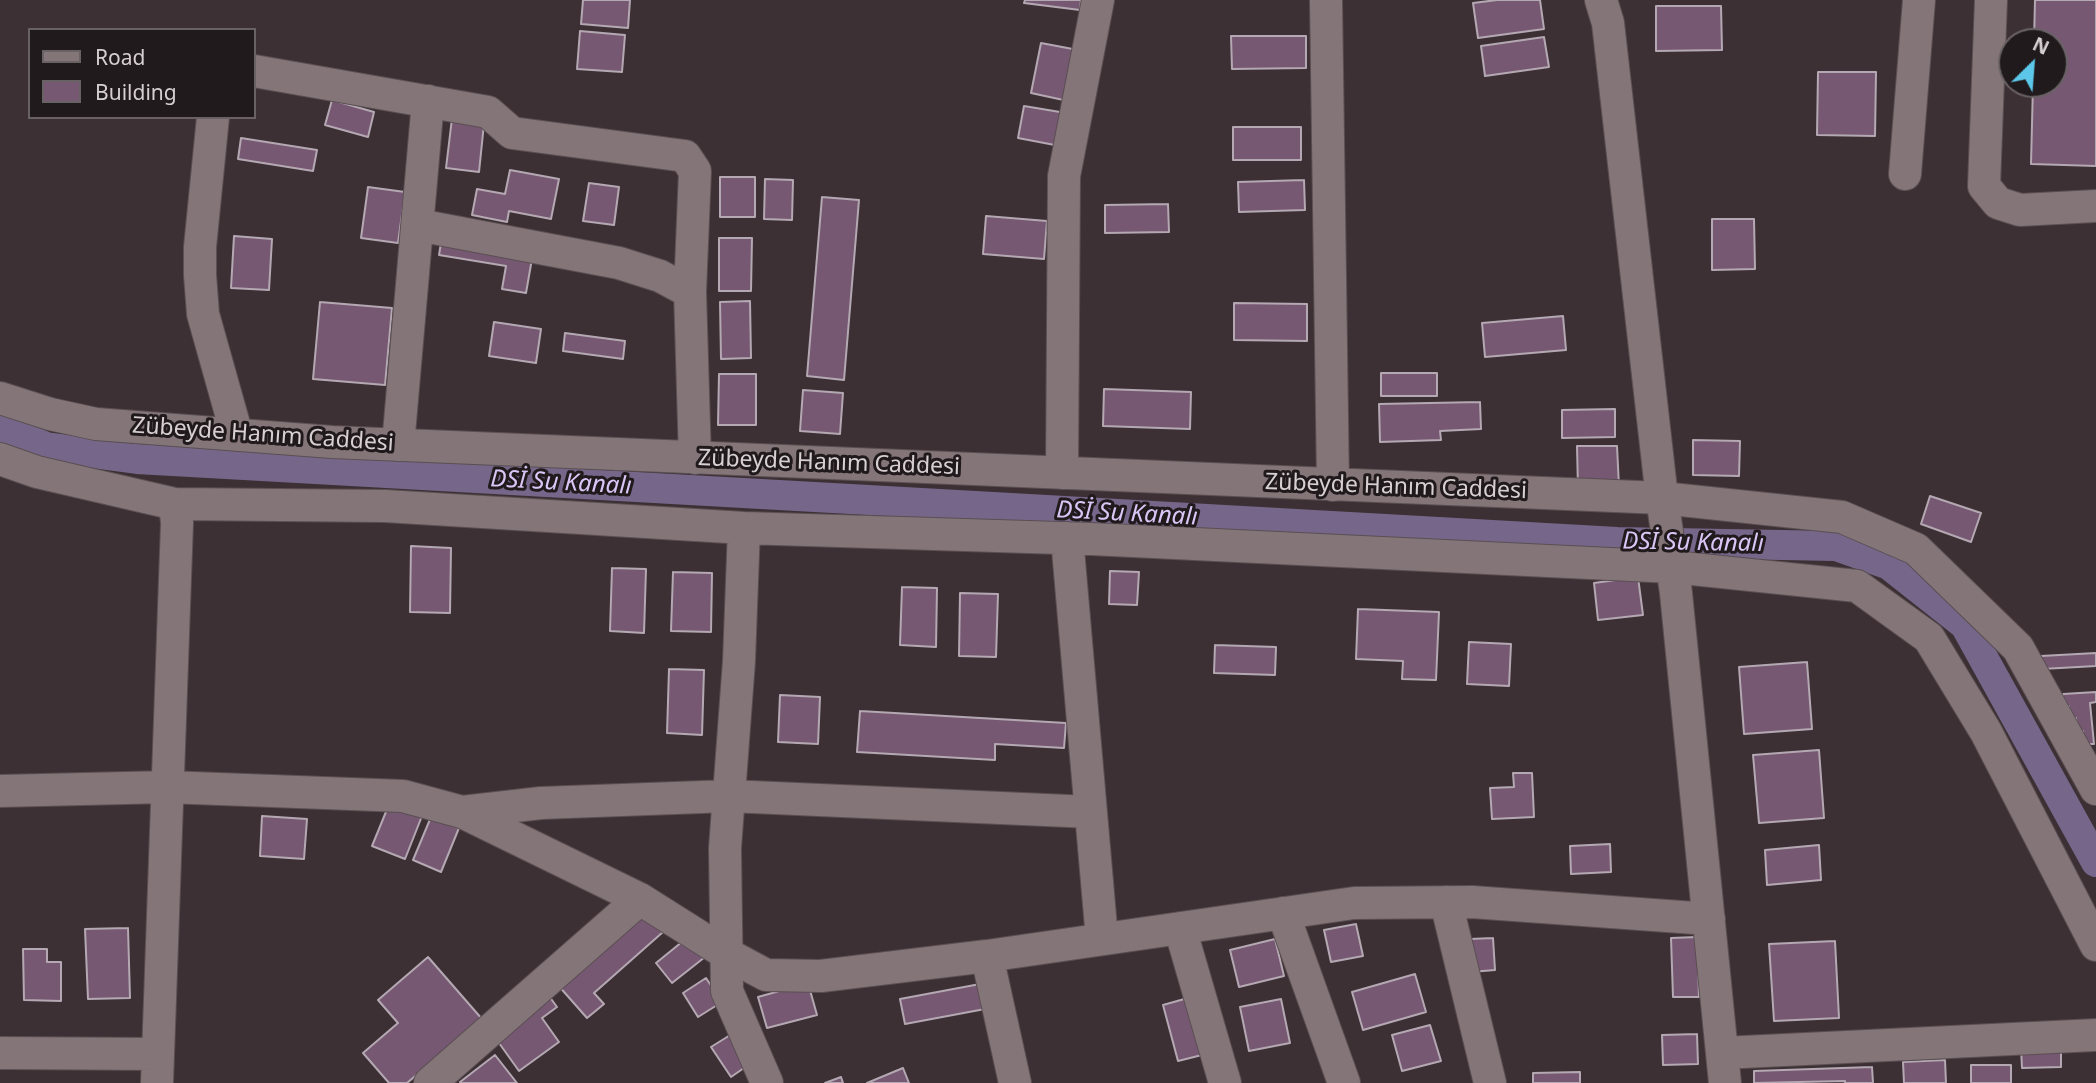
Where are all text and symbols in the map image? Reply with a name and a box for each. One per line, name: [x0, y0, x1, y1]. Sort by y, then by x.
legend: [28, 28, 256, 119]
north arrow: [1998, 28, 2068, 98]
text: N: [2029, 31, 2054, 61]
text: Road: [95, 43, 145, 71]
text: Building: [95, 78, 177, 106]
street label: Zübeyde Hanım Caddesi: [131, 412, 395, 458]
street label: Zübeyde Hanım Caddesi: [698, 445, 960, 481]
water label: DSİ Su Kanalı: [490, 465, 632, 501]
street label: Zübeyde Hanım Caddesi: [1265, 469, 1527, 505]
water label: DSİ Su Kanalı: [1056, 496, 1198, 532]
water label: DSİ Su Kanalı: [1622, 527, 1764, 559]

